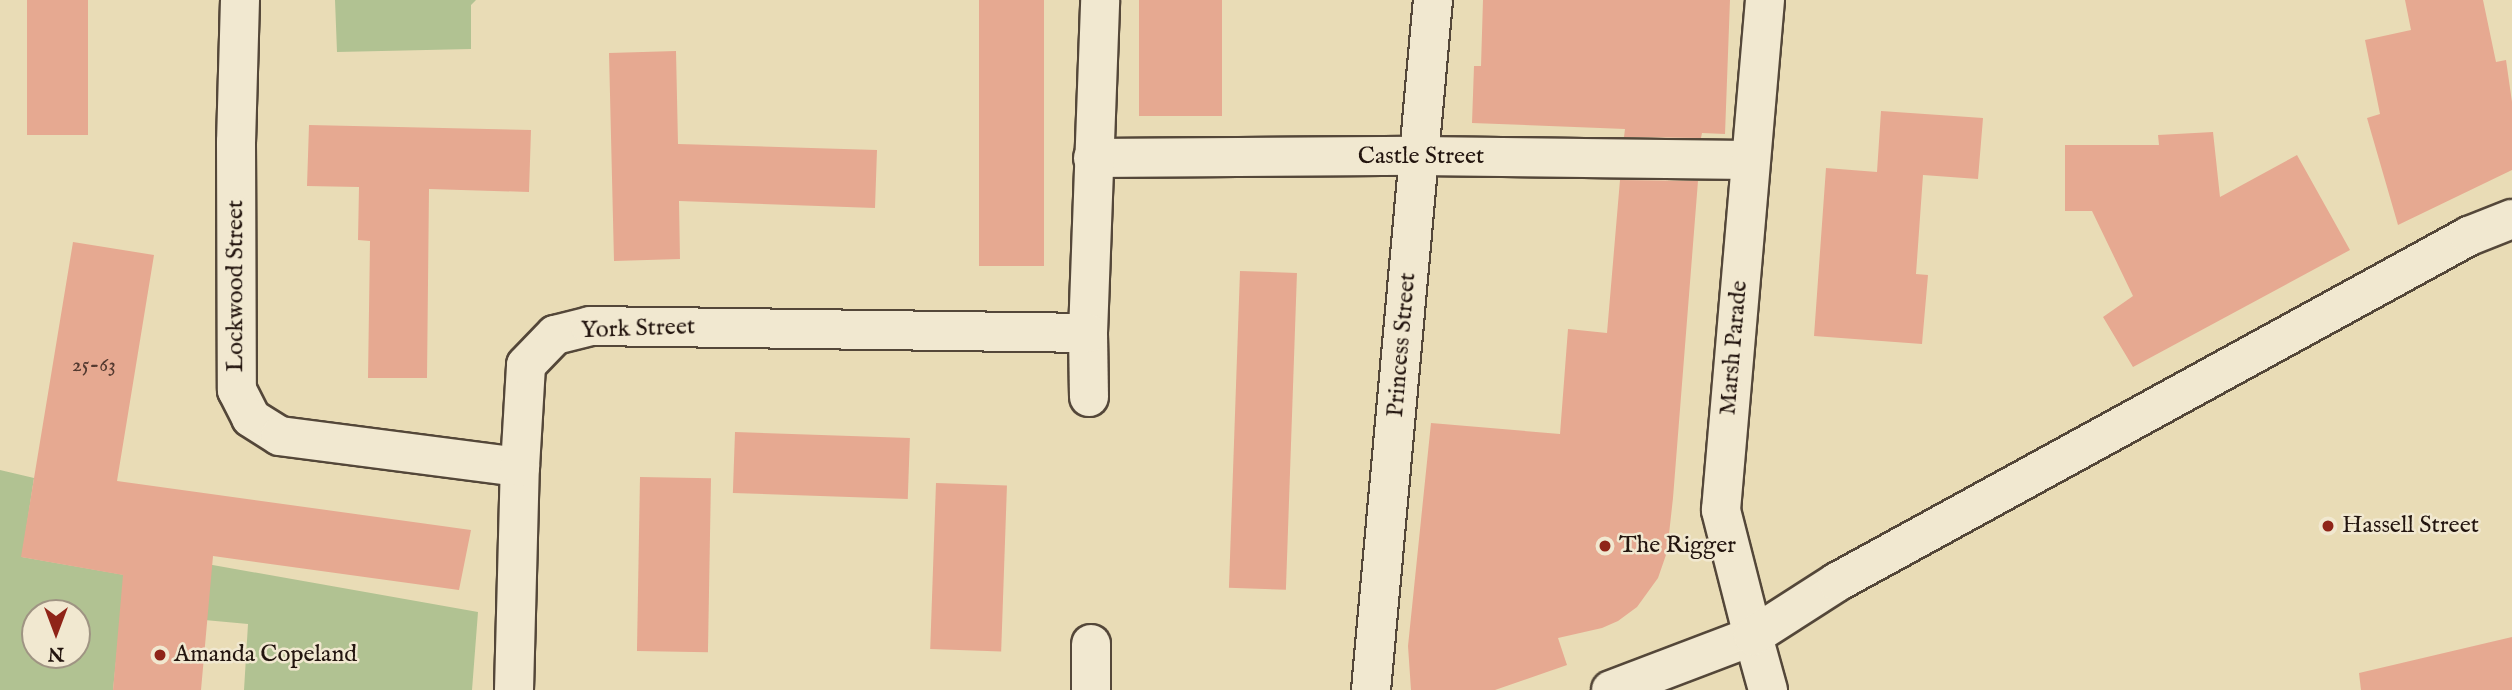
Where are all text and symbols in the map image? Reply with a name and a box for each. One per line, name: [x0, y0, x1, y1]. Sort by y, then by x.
street label: Castle Street: [1358, 143, 1484, 171]
street label: Lockwood Street: [222, 200, 250, 372]
street label: Princess Street: [1381, 272, 1423, 418]
street label: Marsh Parade: [1714, 279, 1754, 417]
street label: York Street: [580, 313, 696, 345]
house number: 25-63: [72, 353, 116, 379]
place label: Hassell Street: [2342, 512, 2479, 540]
marker: Hassell Street: [2320, 518, 2336, 534]
place label: The Rigger: [1619, 532, 1736, 560]
marker: The Rigger: [1597, 538, 1613, 554]
north arrow: [21, 599, 91, 669]
text: N: [48, 641, 64, 665]
place label: Amanda Copeland: [174, 641, 357, 669]
marker: Amanda Copeland: [152, 647, 168, 663]

